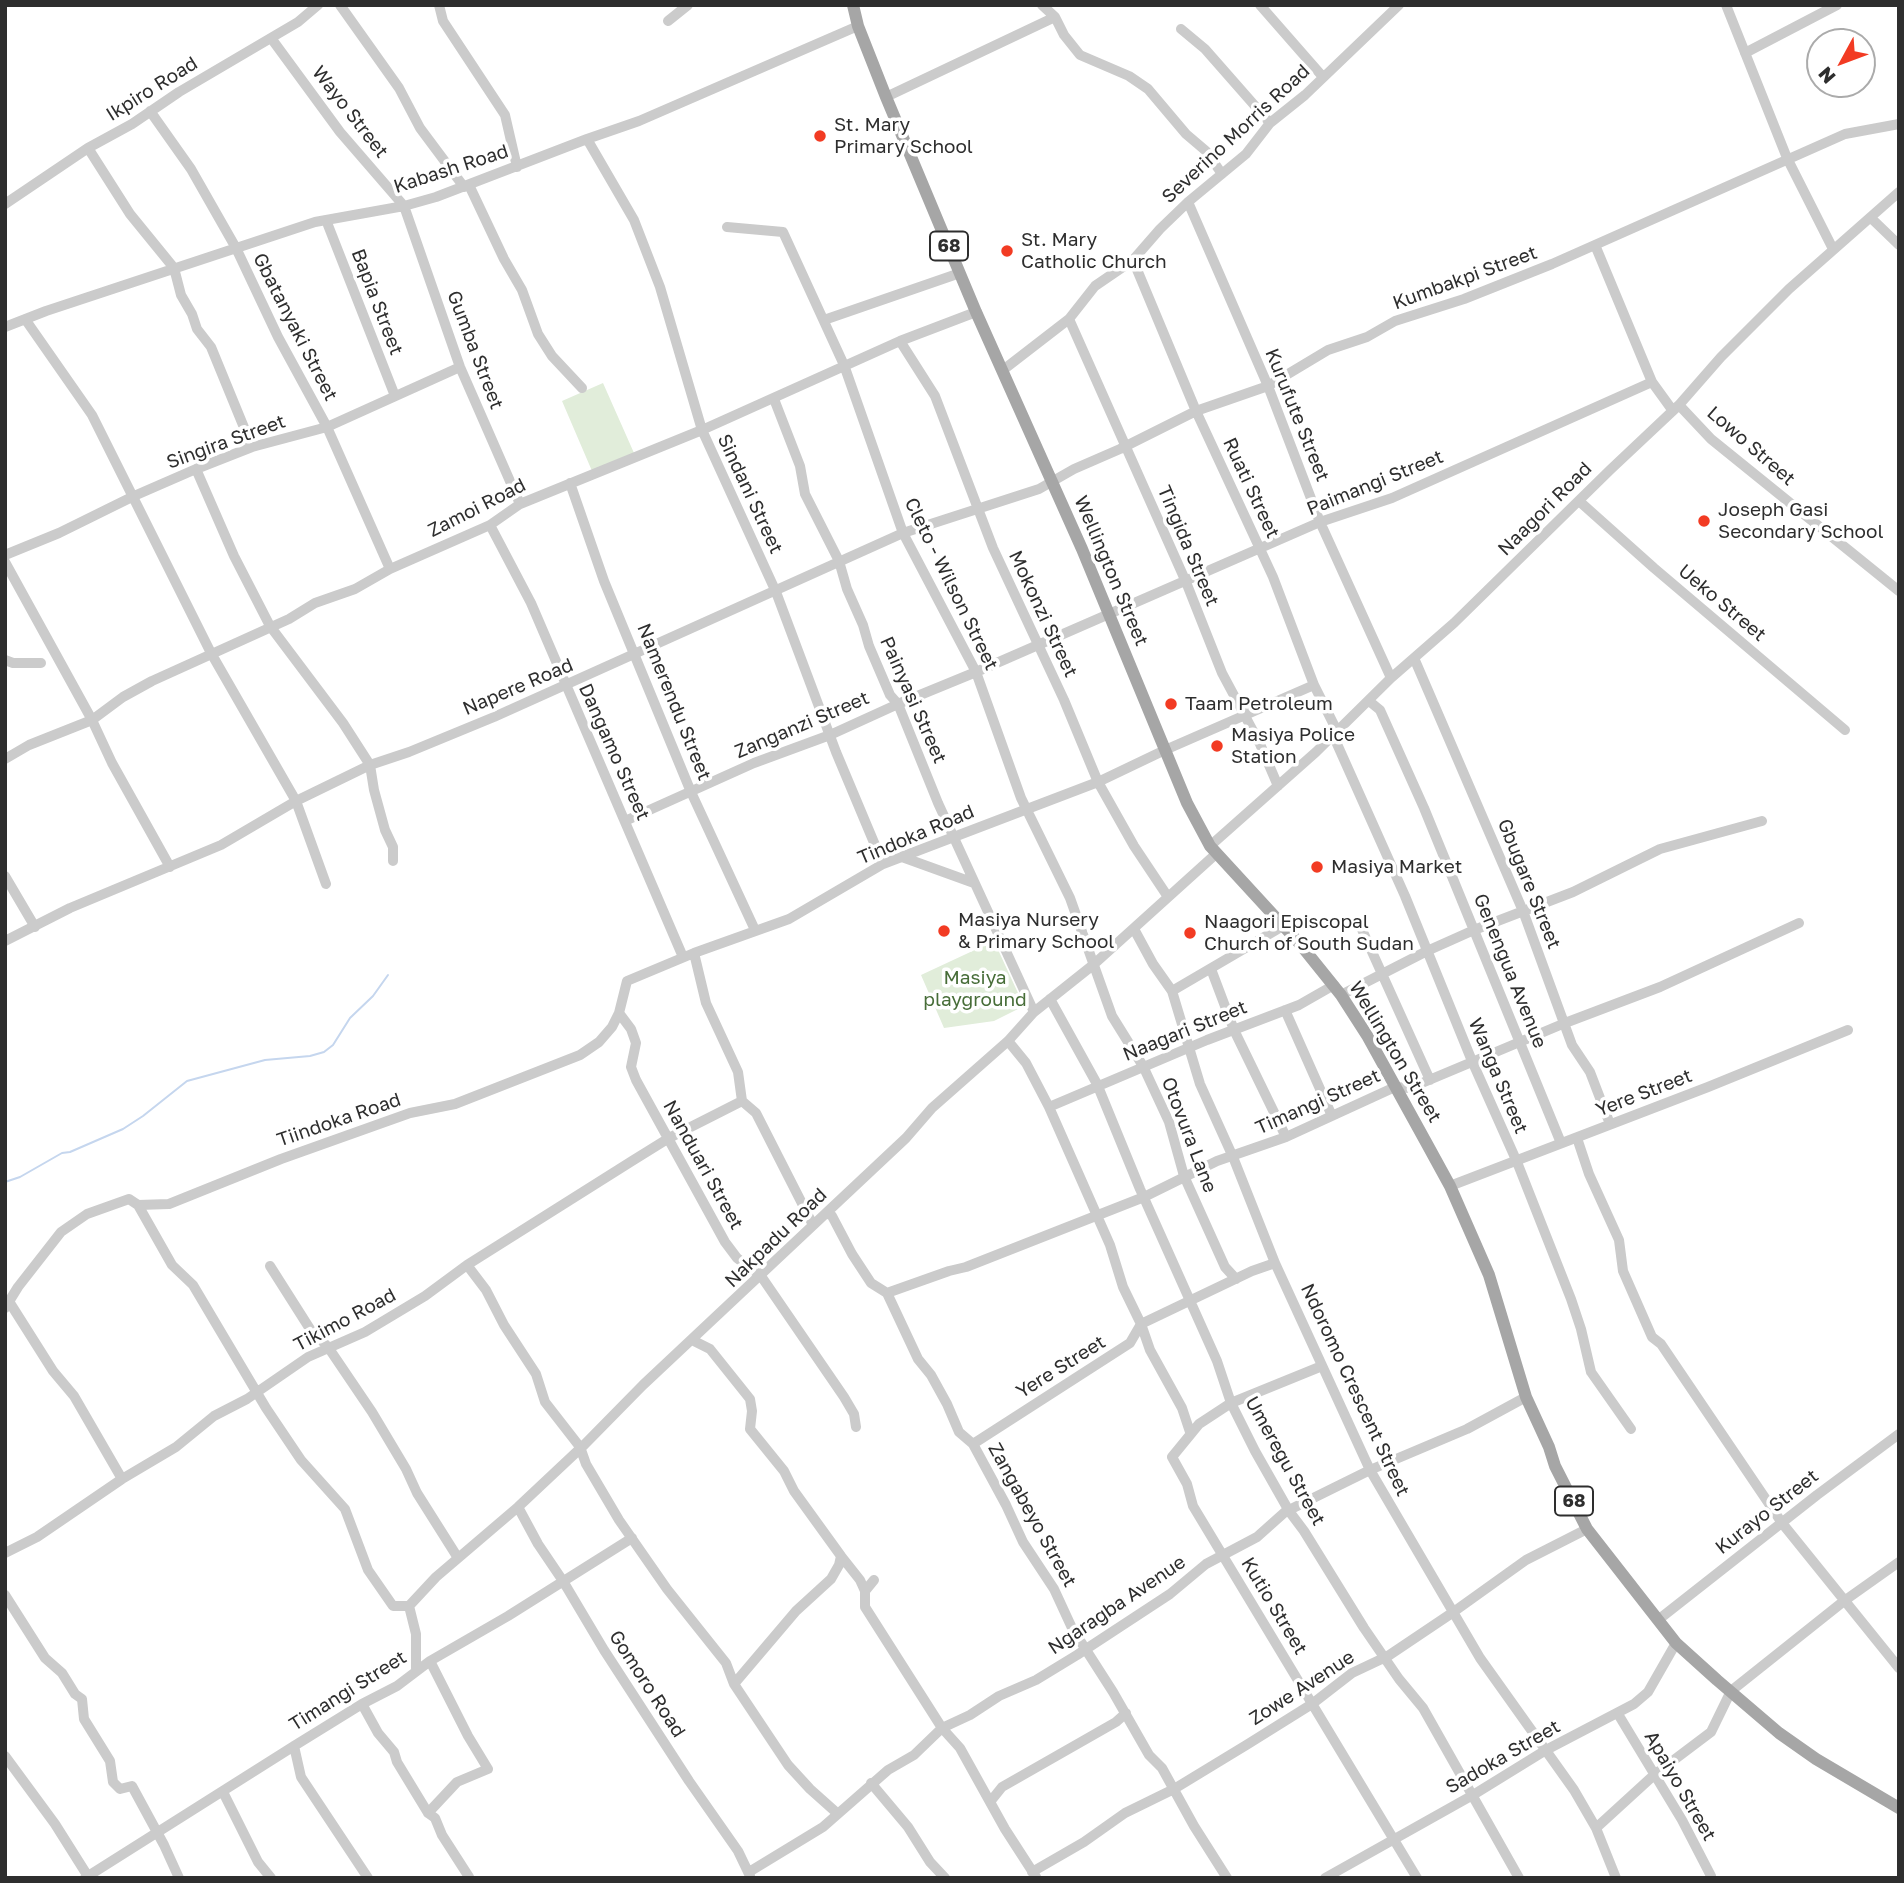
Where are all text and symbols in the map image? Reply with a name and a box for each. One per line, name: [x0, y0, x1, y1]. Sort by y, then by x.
north arrow: [1806, 28, 1876, 98]
street label: Ikpiro Road: [102, 52, 202, 126]
street label: Severino Morris Road: [1157, 60, 1315, 208]
street label: Wayo Street: [307, 61, 393, 163]
text: N: [1813, 63, 1840, 89]
place label: St. Mary Primary School: [834, 114, 973, 158]
marker: St. Mary Primary School: [812, 128, 828, 144]
street label: Kabash Road: [391, 140, 511, 198]
place label: St. Mary Catholic Church: [1021, 229, 1167, 273]
road number: 68: [930, 232, 968, 260]
street label: Kumbakpi Street: [1390, 241, 1540, 315]
marker: St. Mary Catholic Church: [999, 243, 1015, 259]
street label: Bapia Street: [346, 246, 408, 358]
street label: Gbatanyaki Street: [248, 249, 342, 405]
street label: Gumba Street: [442, 288, 508, 412]
street label: Kurufute Street: [1260, 345, 1334, 485]
street label: Lowo Street: [1702, 401, 1800, 491]
street label: Singira Street: [164, 410, 288, 474]
street label: Sindani Street: [712, 431, 788, 557]
street label: Ruati Street: [1218, 434, 1284, 542]
street label: Paimangi Street: [1303, 445, 1447, 521]
street label: Naagori Road: [1494, 458, 1596, 560]
street label: Zamoi Road: [424, 474, 530, 542]
street label: Tingida Street: [1152, 482, 1224, 610]
street label: Wellington Street: [1069, 493, 1153, 649]
street label: Cleto - Wilson Street: [899, 494, 1003, 674]
place label: Joseph Gasi Secondary School: [1718, 499, 1883, 543]
marker: Joseph Gasi Secondary School: [1696, 513, 1712, 529]
street label: Mokonzi Street: [1004, 547, 1082, 681]
street label: Ueko Street: [1673, 560, 1771, 646]
street label: Namerendu Street: [632, 620, 716, 784]
street label: Painyasi Street: [875, 633, 951, 767]
street label: Napere Road: [460, 654, 576, 720]
street label: Dangamo Street: [574, 680, 654, 824]
street label: Zanganzi Street: [731, 686, 873, 764]
place label: Taam Petroleum: [1185, 693, 1333, 715]
marker: Taam Petroleum: [1163, 696, 1179, 712]
place label: Masiya Police Station: [1231, 724, 1355, 768]
marker: Masiya Police Station: [1209, 738, 1225, 754]
street label: Tindoka Road: [854, 800, 978, 870]
street label: Gbugare Street: [1493, 816, 1565, 952]
place label: Masiya Market: [1331, 856, 1462, 878]
marker: Masiya Market: [1309, 859, 1325, 875]
street label: Genengua Avenue: [1469, 890, 1551, 1052]
place label: Masiya Nursery & Primary School: [958, 909, 1114, 953]
place label: Naagori Episcopal Church of South Sudan: [1204, 911, 1414, 955]
marker: Masiya Nursery & Primary School: [936, 923, 952, 939]
marker: Naagori Episcopal Church of South Sudan: [1182, 925, 1198, 941]
park label: Masiya playground: [923, 967, 1027, 1011]
street label: Wellington Street: [1344, 977, 1446, 1127]
street label: Naagari Street: [1120, 996, 1250, 1066]
street label: Wanga Street: [1463, 1015, 1533, 1137]
street label: Timangi Street: [1252, 1064, 1384, 1140]
street label: Yere Street: [1593, 1064, 1695, 1122]
street label: Otovura Lane: [1157, 1074, 1221, 1196]
street label: Tiindoka Road: [274, 1088, 404, 1152]
street label: Nanduari Street: [658, 1096, 748, 1234]
street label: Nakpadu Road: [720, 1184, 832, 1292]
street label: Ndoromo Crescent Street: [1296, 1280, 1414, 1500]
street label: Tikimo Road: [290, 1284, 400, 1356]
street label: Yere Street: [1012, 1331, 1110, 1403]
street label: Umeregu Street: [1240, 1392, 1330, 1530]
street label: Zangabeyo Street: [983, 1439, 1081, 1591]
street label: Kurayo Street: [1711, 1465, 1823, 1559]
road number: 68: [1555, 1486, 1593, 1516]
street label: Ngaragba Avenue: [1044, 1551, 1190, 1659]
street label: Kutio Street: [1236, 1553, 1312, 1659]
street label: Gomoro Road: [604, 1626, 690, 1742]
street label: Timangi Street: [285, 1646, 411, 1736]
street label: Zowe Avenue: [1245, 1646, 1359, 1730]
street label: Sadoka Street: [1442, 1715, 1564, 1799]
street label: Apaiyo Street: [1639, 1727, 1721, 1845]

